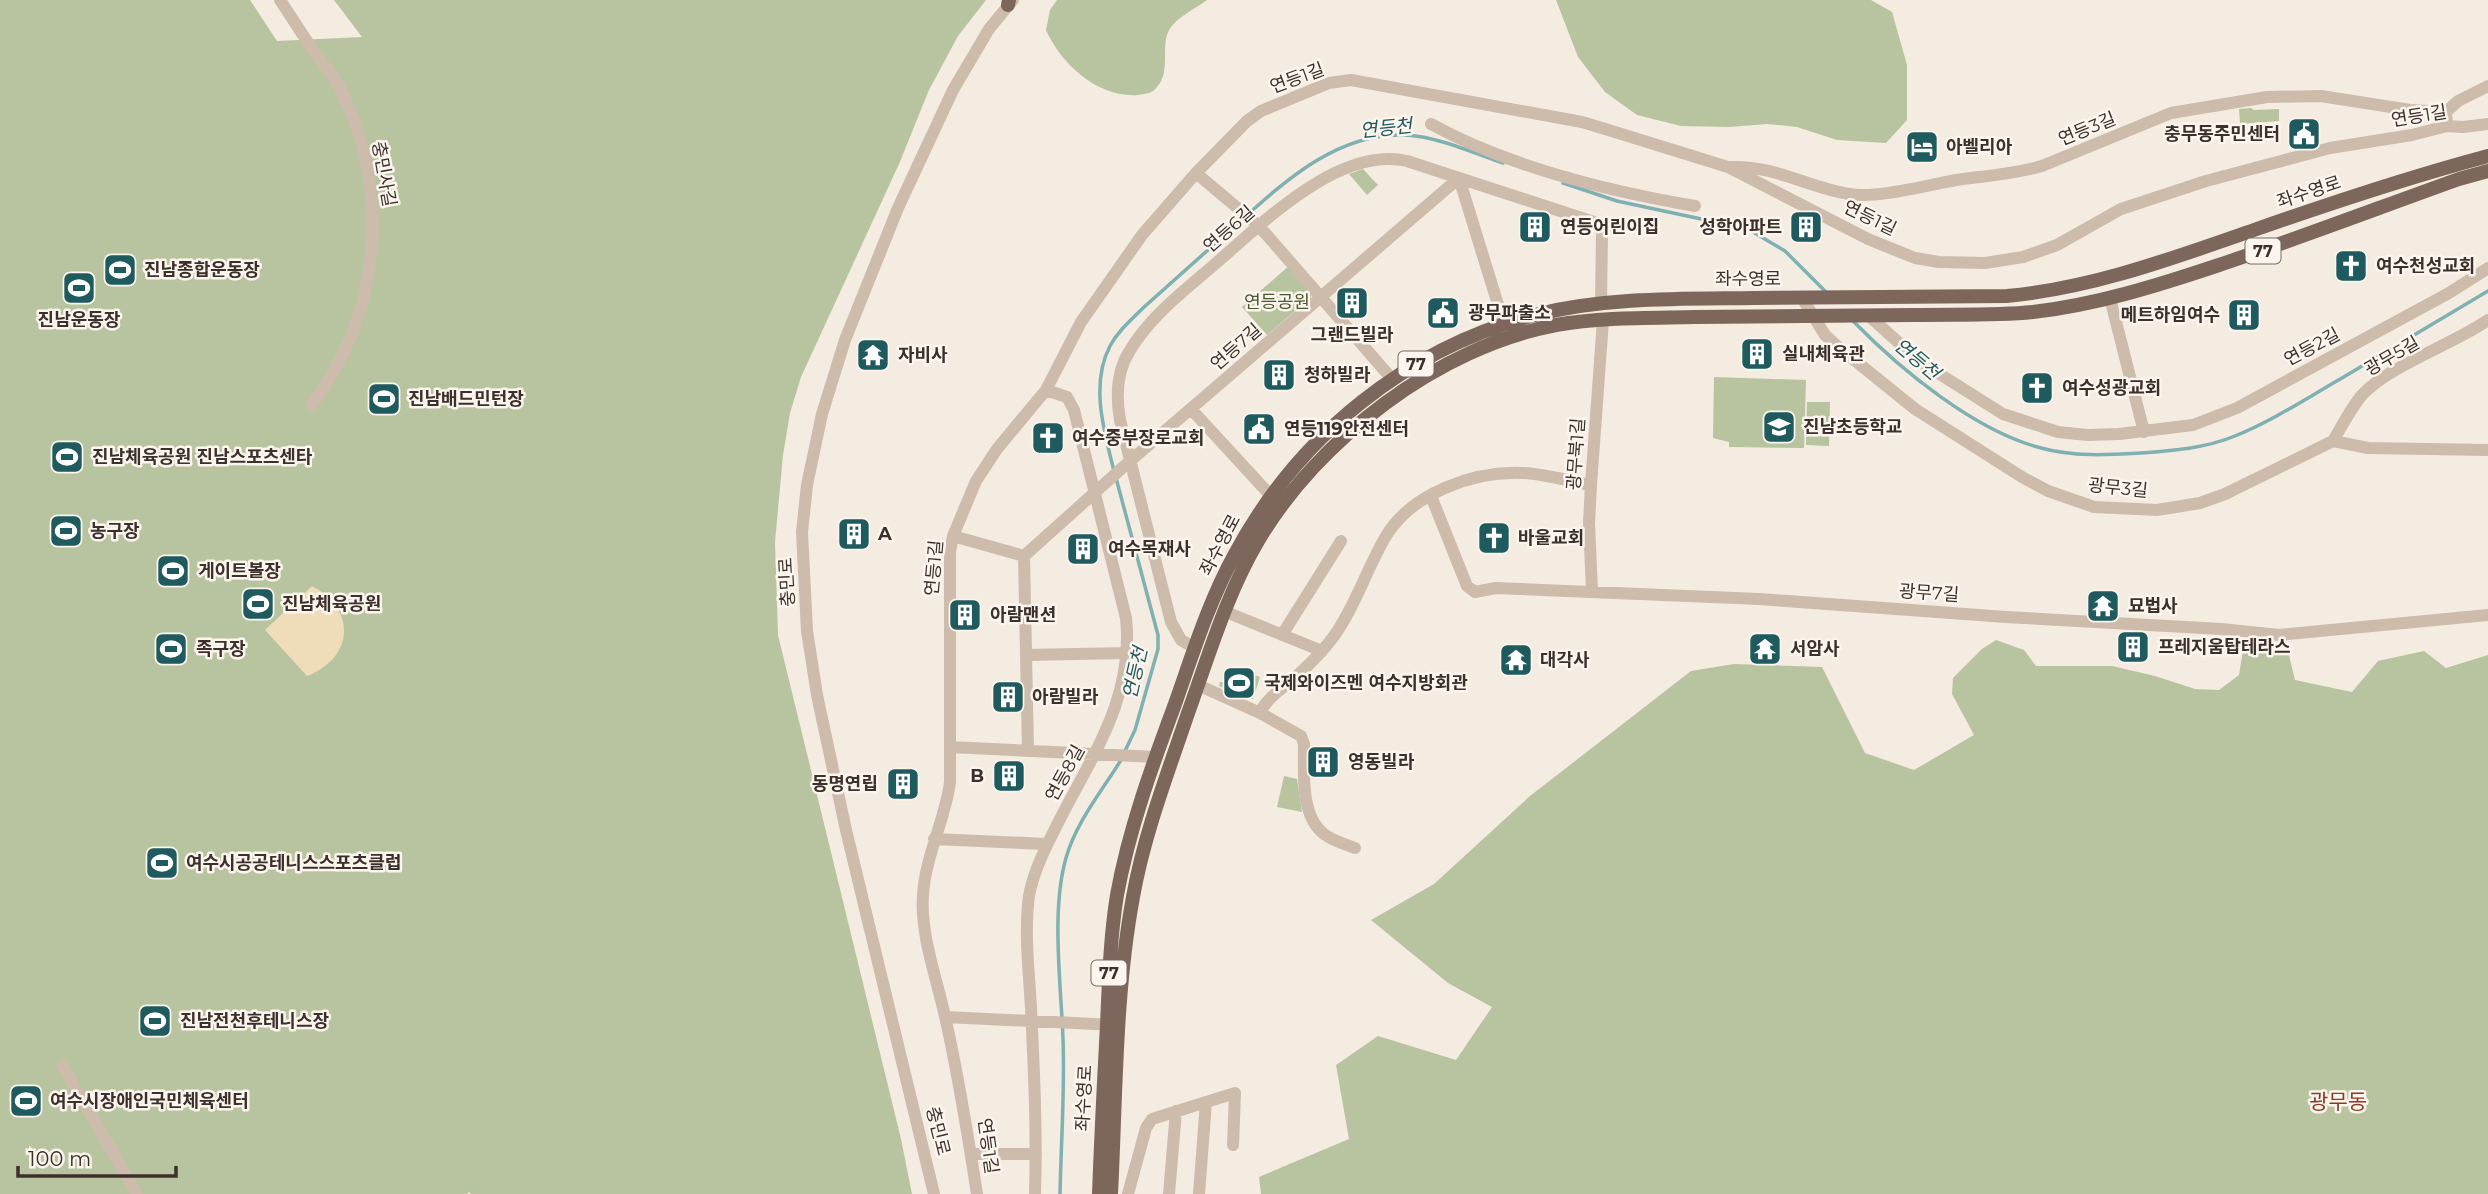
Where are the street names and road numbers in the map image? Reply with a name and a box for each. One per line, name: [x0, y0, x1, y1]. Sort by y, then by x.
street label: 연등1길: [1267, 58, 1327, 98]
street label: 연등1길: [2390, 101, 2448, 131]
street label: 연등3길: [2055, 108, 2119, 150]
street label: 충민사길: [367, 139, 401, 209]
street label: 좌수영로: [2274, 171, 2344, 213]
street label: 연등1길: [1840, 196, 1900, 240]
street label: 연등6길: [1199, 201, 1259, 257]
road number: 77: [2246, 238, 2280, 264]
street label: 좌수영로: [1715, 268, 1781, 290]
street label: 연등7길: [1206, 319, 1266, 375]
street label: 연등2길: [2280, 323, 2344, 371]
street label: 광무5길: [2361, 332, 2423, 380]
road number: 77: [1398, 352, 1434, 376]
street label: 광무북1길: [1562, 417, 1590, 491]
street label: 광무3길: [2087, 474, 2149, 502]
street label: 좌수영로: [1195, 511, 1245, 579]
street label: 연등1길: [921, 539, 947, 597]
street label: 충민로: [775, 557, 799, 607]
street label: 광무7길: [1898, 580, 1960, 606]
street label: 연등8길: [1041, 741, 1089, 805]
road number: 77: [1092, 960, 1126, 986]
street label: 좌수영로: [1071, 1064, 1097, 1132]
street label: 충민로: [921, 1104, 955, 1158]
street label: 연등1길: [973, 1117, 1003, 1175]

